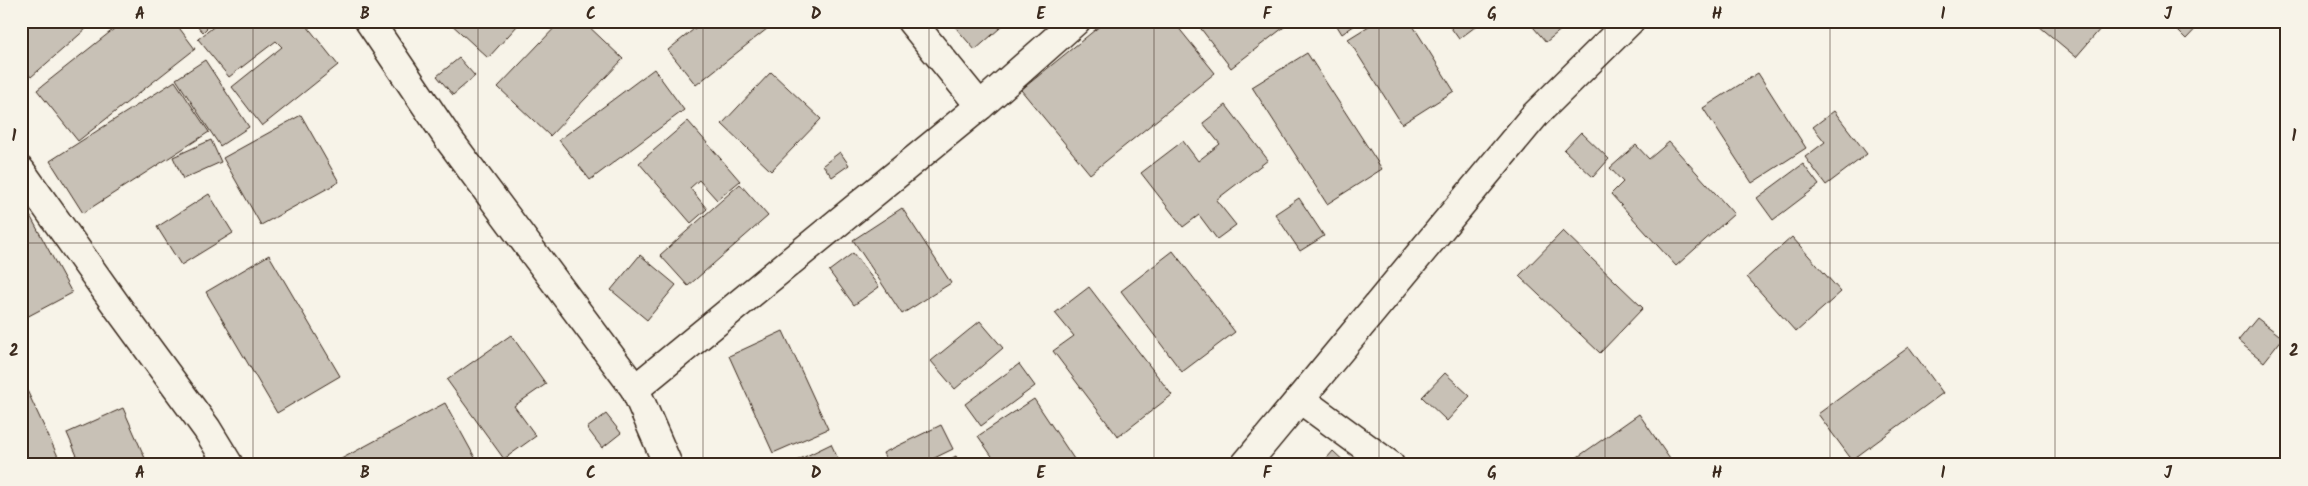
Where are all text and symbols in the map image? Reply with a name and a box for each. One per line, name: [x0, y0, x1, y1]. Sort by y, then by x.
text: A: [135, 2, 145, 27]
text: B: [360, 2, 370, 27]
text: C: [586, 2, 596, 27]
text: D: [811, 2, 822, 27]
text: E: [1037, 2, 1047, 27]
text: F: [1263, 2, 1273, 27]
text: G: [1487, 2, 1497, 27]
text: H: [1712, 2, 1722, 27]
text: I: [1941, 2, 1946, 27]
text: J: [2164, 2, 2173, 27]
text: 1: [12, 124, 17, 149]
text: 1: [2292, 124, 2297, 149]
text: 2: [9, 339, 19, 364]
text: 2: [2289, 339, 2299, 364]
text: A: [135, 461, 145, 486]
text: B: [360, 461, 370, 486]
text: C: [586, 461, 596, 486]
text: D: [811, 461, 822, 486]
text: E: [1037, 461, 1047, 486]
text: F: [1263, 461, 1273, 486]
text: G: [1487, 461, 1497, 486]
text: H: [1712, 461, 1722, 486]
text: I: [1941, 461, 1946, 486]
text: J: [2164, 461, 2173, 486]

